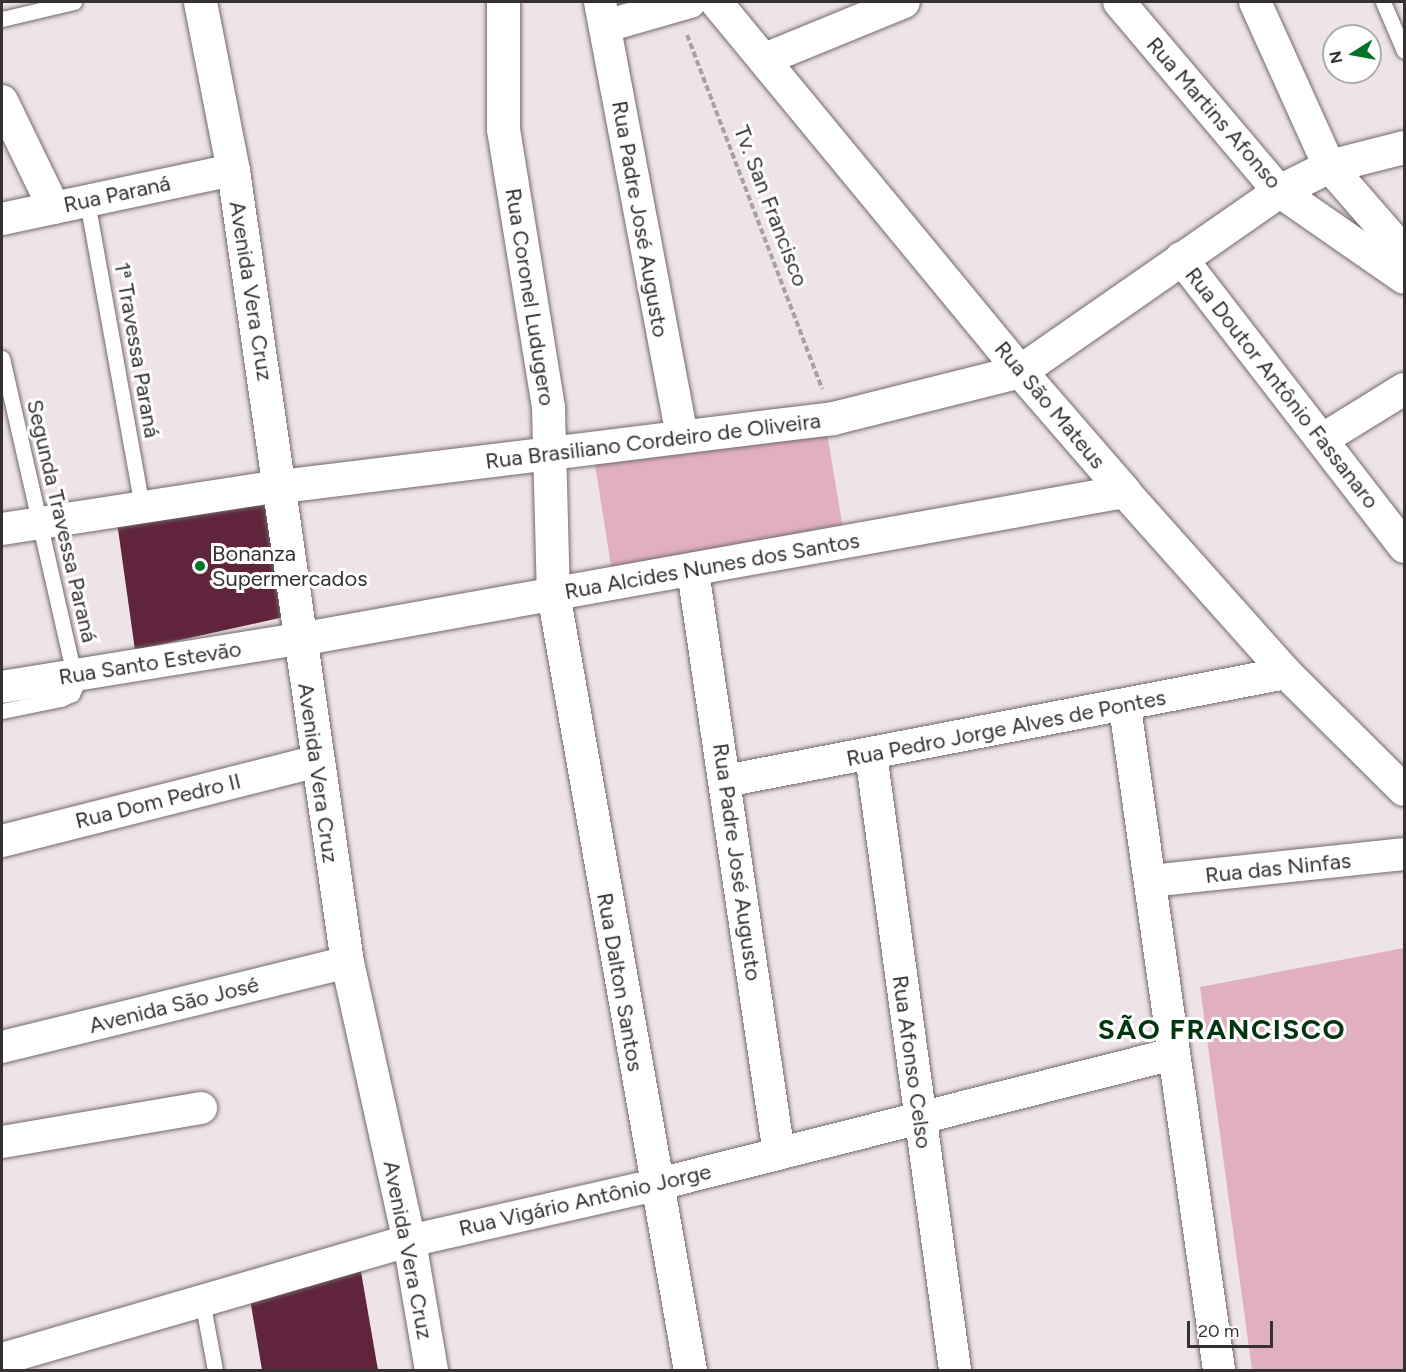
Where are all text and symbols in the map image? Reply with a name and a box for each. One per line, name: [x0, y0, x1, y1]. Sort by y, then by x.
north arrow: [1322, 24, 1382, 84]
street label: Rua Martins Afonso: [1141, 32, 1287, 194]
text: N: [1325, 49, 1346, 65]
street label: Rua Padre José Augusto: [606, 99, 674, 339]
street label: Tv. San Francisco: [728, 122, 814, 290]
street label: Rua Paraná: [61, 170, 173, 218]
street label: Rua Coronel Ludugero: [500, 186, 560, 408]
street label: Avenida Vera Cruz: [224, 199, 278, 383]
street label: 1ª Travessa Paraná: [109, 260, 165, 440]
street label: Rua Doutor Antônio Fassanaro: [1180, 262, 1384, 514]
street label: Rua São Mateus: [989, 336, 1111, 474]
street label: Segunda Travessa Paraná: [21, 397, 103, 645]
street label: Rua Brasiliano Cordeiro de Oliveira: [484, 407, 822, 475]
street label: Rua Alcides Nunes dos Santos: [563, 527, 861, 605]
place label: Bonanza Supermercados: [212, 540, 367, 592]
marker: Bonanza Supermercados: [193, 559, 207, 573]
street label: Rua Santo Estevão: [57, 636, 243, 690]
street label: Avenida Vera Cruz: [292, 681, 344, 865]
street label: Rua Pedro Jorge Alves de Pontes: [844, 684, 1168, 772]
street label: Rua Padre José Augusto: [707, 742, 767, 982]
street label: Rua Dom Pedro II: [72, 768, 244, 834]
street label: Rua das Ninfas: [1204, 847, 1352, 889]
street label: Rua Dalton Santos: [591, 891, 649, 1073]
street label: Avenida São José: [86, 971, 262, 1039]
street label: Rua Afonso Celso: [887, 974, 937, 1150]
district label: SÃO FRANCISCO: [1098, 1012, 1346, 1046]
street label: Avenida Vera Cruz: [378, 1158, 438, 1342]
street label: Rua Vigário Antônio Jorge: [456, 1158, 714, 1242]
scale bar: [1190, 1309, 1276, 1347]
text: 20 m: [1198, 1320, 1239, 1342]

